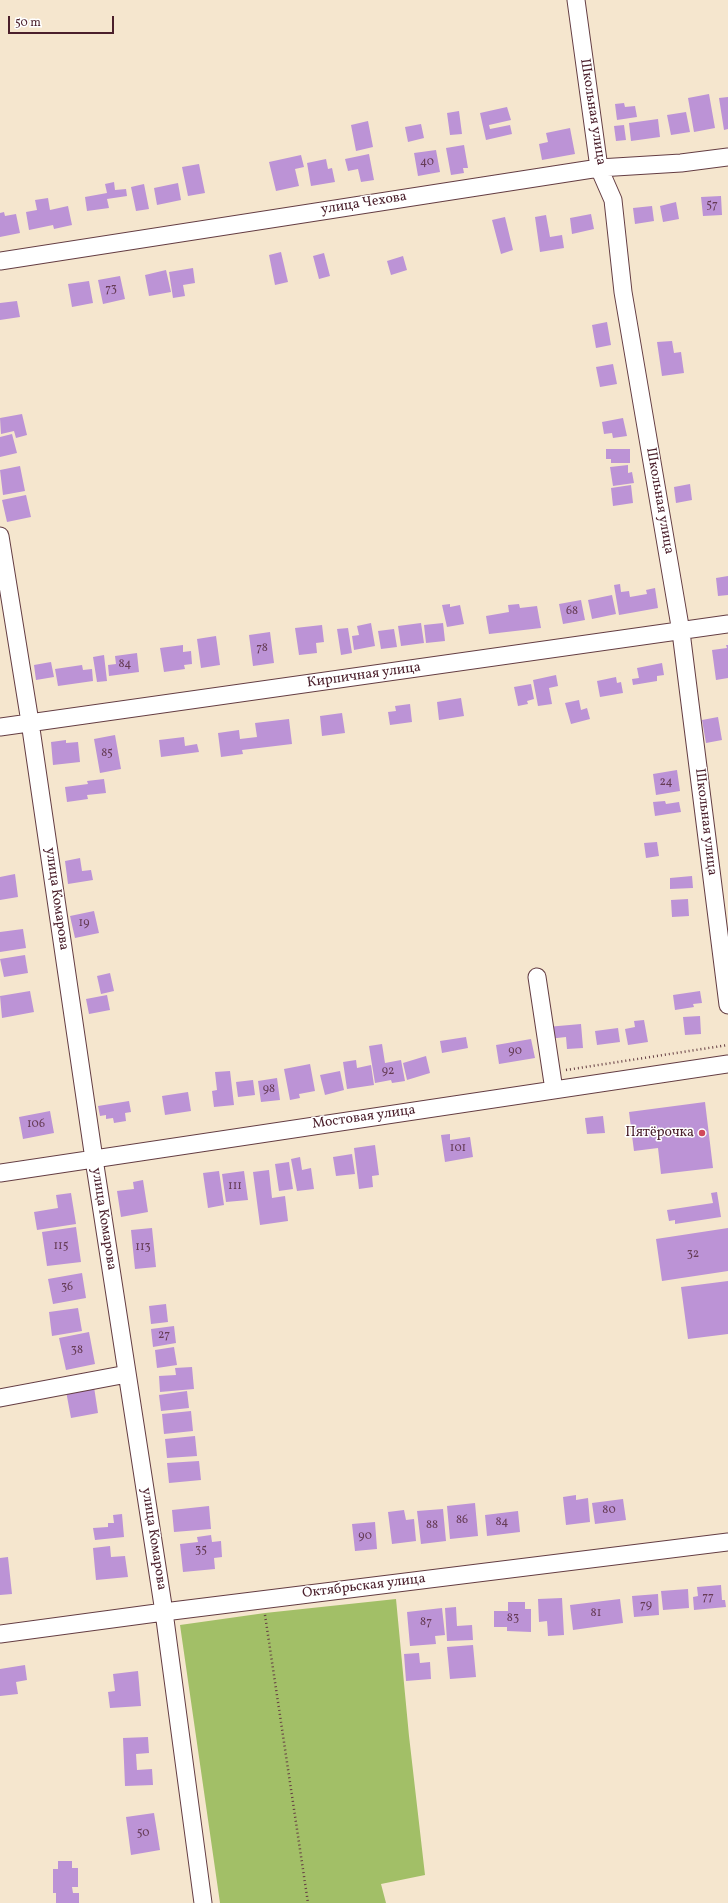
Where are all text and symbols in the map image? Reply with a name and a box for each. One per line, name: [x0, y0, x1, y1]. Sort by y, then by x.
scale bar: [10, 8, 116, 34]
text: 50 m: [15, 15, 41, 31]
street label: Школьная улица: [575, 57, 609, 167]
house number: 40: [420, 156, 434, 170]
street label: улица Чехова: [320, 189, 408, 219]
house number: 57: [706, 199, 718, 213]
house number: 73: [105, 283, 117, 297]
street label: Школьная улица: [641, 446, 677, 556]
house number: 68: [566, 605, 578, 619]
house number: 78: [256, 642, 268, 656]
house number: 84: [119, 658, 131, 672]
street label: Кирпичная улица: [306, 660, 422, 692]
house number: 85: [101, 747, 113, 761]
street label: Школьная улица: [690, 767, 720, 877]
house number: 24: [659, 776, 673, 790]
street label: улица Комарова: [40, 847, 72, 951]
house number: 19: [79, 917, 89, 931]
house number: 90: [508, 1045, 522, 1059]
house number: 92: [382, 1065, 394, 1079]
house number: 98: [263, 1083, 275, 1097]
street label: Мостовая улица: [311, 1102, 417, 1134]
house number: 106: [27, 1118, 45, 1132]
place label: Пятёрочка: [625, 1125, 694, 1141]
marker: Пятёрочка: [697, 1128, 707, 1138]
house number: 101: [450, 1142, 466, 1156]
street label: улица Комарова: [87, 1167, 119, 1271]
house number: 111: [228, 1180, 242, 1194]
house number: 115: [53, 1240, 69, 1254]
house number: 113: [135, 1241, 151, 1255]
house number: 32: [687, 1248, 699, 1262]
house number: 36: [61, 1281, 73, 1295]
house number: 27: [158, 1329, 170, 1343]
house number: 38: [71, 1344, 83, 1358]
street label: улица Комарова: [137, 1487, 169, 1591]
house number: 80: [602, 1504, 616, 1518]
house number: 86: [456, 1514, 468, 1528]
house number: 84: [496, 1516, 508, 1530]
house number: 88: [426, 1519, 438, 1533]
house number: 90: [358, 1530, 372, 1544]
house number: 35: [195, 1544, 207, 1558]
street label: Октябрьская улица: [301, 1571, 427, 1603]
house number: 77: [702, 1591, 714, 1605]
house number: 79: [640, 1599, 652, 1613]
house number: 81: [591, 1607, 601, 1621]
house number: 83: [507, 1612, 519, 1626]
house number: 87: [420, 1616, 432, 1630]
house number: 50: [137, 1827, 149, 1841]

